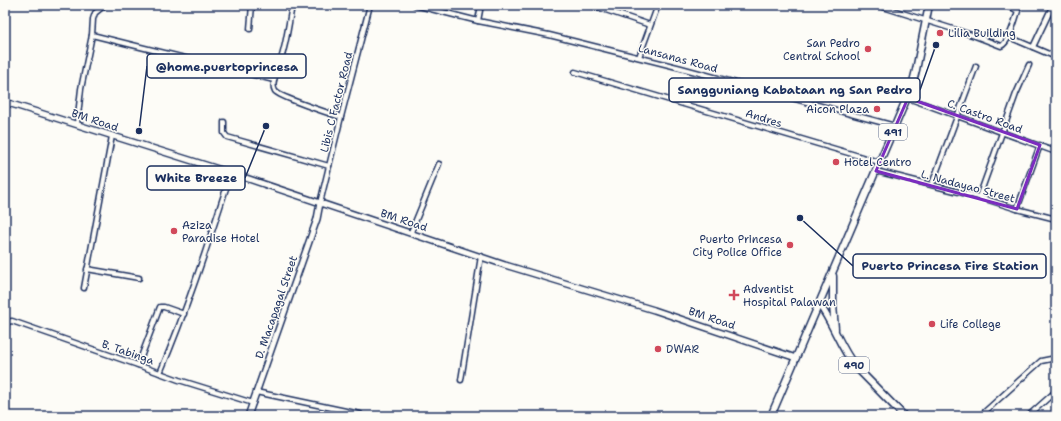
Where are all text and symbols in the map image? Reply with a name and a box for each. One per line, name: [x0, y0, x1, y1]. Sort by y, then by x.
place label: Lilia Building: [948, 26, 1016, 41]
marker: Lilia Building: [935, 28, 945, 38]
place label: San Pedro Central School: [783, 36, 861, 64]
street label: Lansanas Road: [636, 41, 719, 76]
marker: San Pedro Central School: [863, 44, 873, 54]
street label: Libis C Factor Road: [317, 50, 356, 154]
callout: @home.puertoprincesa: [147, 54, 306, 78]
text: @home.puertoprincesa: [156, 59, 299, 75]
callout: Sangguniang Kabataan ng San Pedro: [669, 78, 920, 102]
text: Sangguniang Kabataan ng San Pedro: [678, 82, 913, 98]
street label: C. Castro Road: [945, 96, 1025, 137]
place label: Aicon Plaza: [806, 102, 869, 117]
marker: Aicon Plaza: [872, 104, 882, 114]
street label: BM Road: [69, 106, 120, 135]
street label: Andres: [744, 106, 784, 131]
road number: 491: [879, 124, 907, 140]
place label: Hotel Centro: [844, 155, 912, 170]
marker: Hotel Centro: [831, 157, 841, 167]
callout: White Breeze: [147, 166, 245, 190]
street label: L. Nadayao Street: [919, 167, 1017, 206]
text: White Breeze: [155, 170, 237, 186]
street label: BM Road: [378, 206, 429, 235]
place label: Aziza Paradise Hotel: [182, 218, 260, 246]
marker: Aziza Paradise Hotel: [169, 226, 179, 236]
place label: Puerto Princesa City Police Office: [692, 232, 782, 260]
marker: Puerto Princesa City Police Office: [785, 240, 795, 250]
street label: D. Macapagal Street: [252, 253, 301, 361]
callout: Puerto Princesa Fire Station: [853, 254, 1046, 278]
text: Puerto Princesa Fire Station: [861, 258, 1039, 274]
place label: Adventist Hospital Palawan: [743, 282, 836, 310]
marker: Adventist Hospital Palawan: [728, 289, 740, 301]
street label: BM Road: [686, 304, 737, 333]
place label: Life College: [940, 317, 1001, 332]
marker: Life College: [927, 319, 937, 329]
street label: B. Tabinga: [100, 337, 156, 368]
place label: DWAR: [666, 342, 700, 357]
marker: DWAR: [653, 344, 663, 354]
road number: 490: [839, 357, 869, 373]

